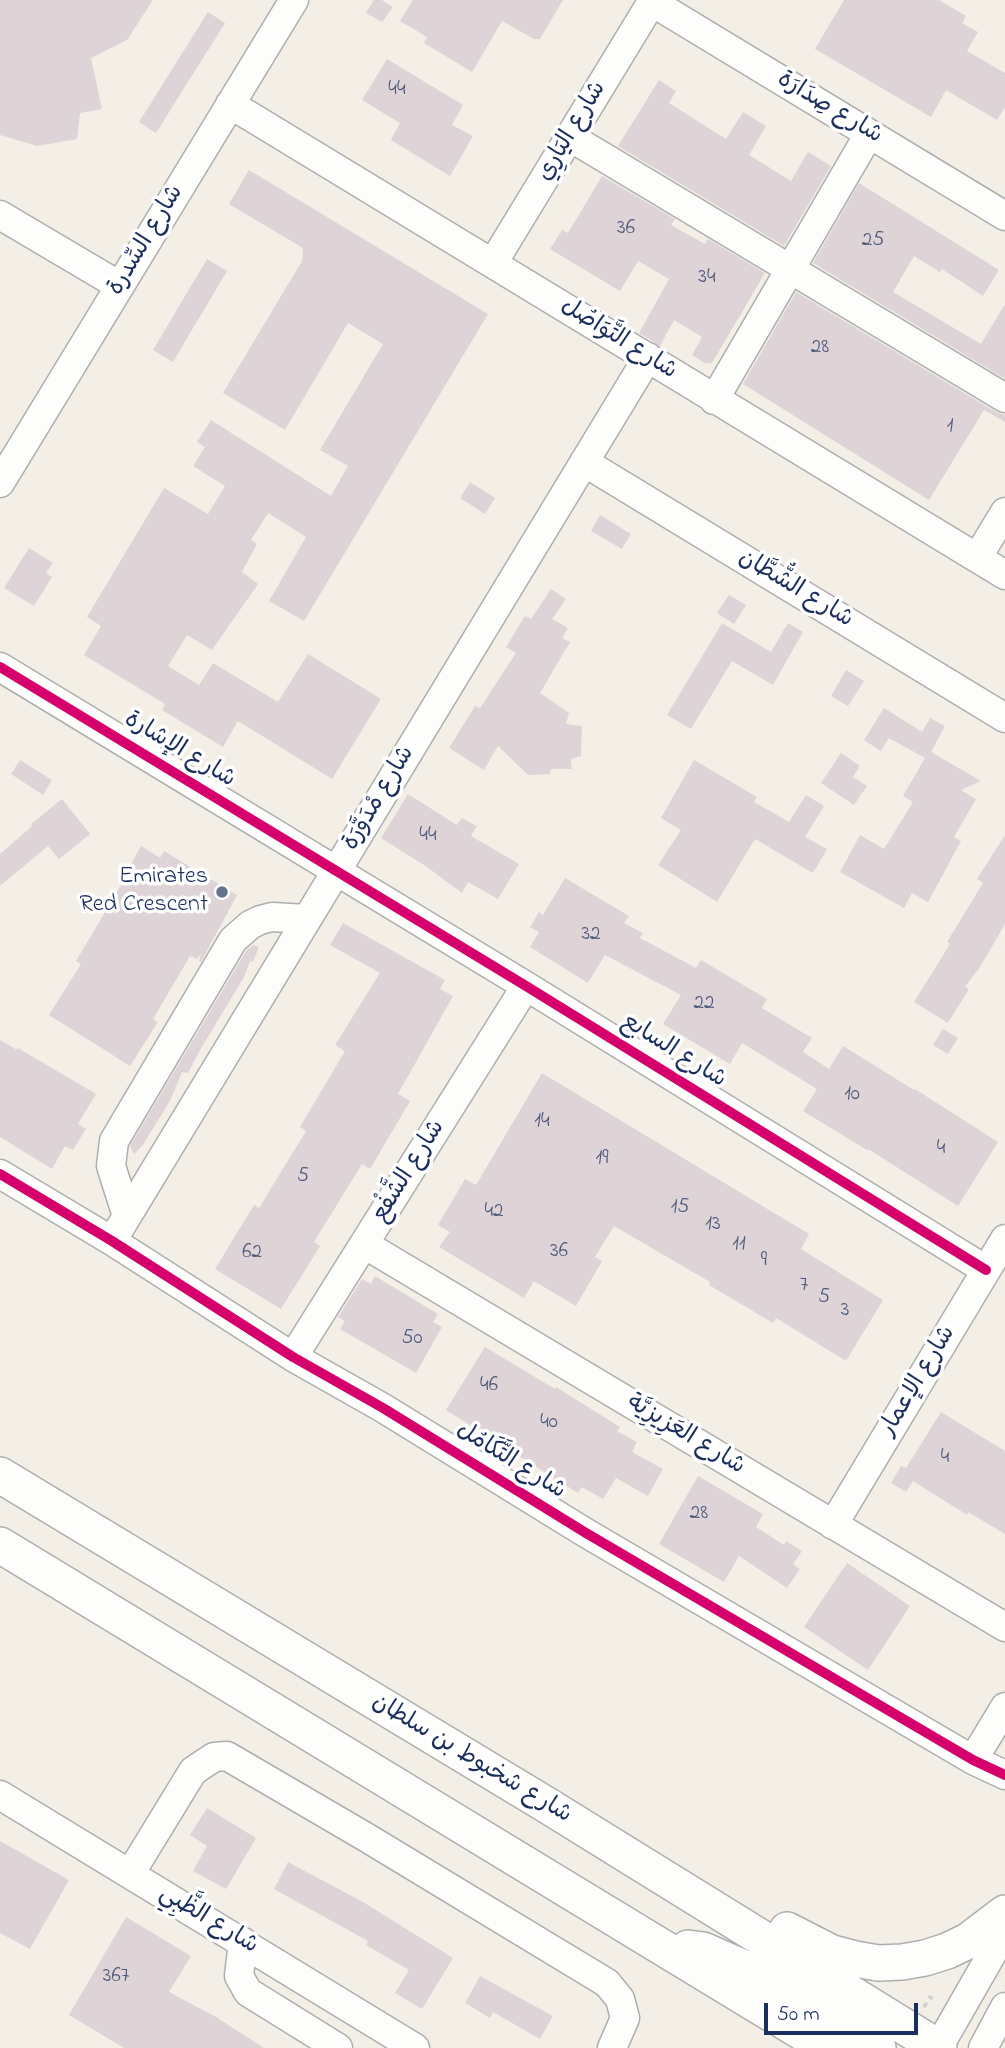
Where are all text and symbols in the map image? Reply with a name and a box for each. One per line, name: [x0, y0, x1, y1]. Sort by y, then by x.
street label: شارع صِدَارَة: [771, 66, 887, 152]
street label: شارع اليَارِي: [532, 77, 614, 187]
house number: 44: [388, 78, 406, 104]
street label: شارع السِّدرة: [103, 181, 191, 301]
house number: 36: [617, 217, 635, 243]
house number: 25: [862, 229, 884, 255]
house number: 34: [698, 266, 716, 292]
street label: شارع التَّوَاصُل: [554, 293, 682, 387]
house number: 28: [811, 336, 829, 362]
house number: 1: [947, 415, 953, 441]
street label: شارع الشُّطَّان: [732, 545, 858, 635]
street label: شارع الإشارة: [118, 707, 240, 795]
street label: شارع مْدَوَّرَة: [338, 742, 422, 856]
house number: 44: [419, 824, 437, 850]
place label: Emirates Red Crescent: [80, 864, 208, 920]
marker: Emirates Red Crescent: [214, 884, 230, 900]
house number: 32: [581, 923, 601, 949]
house number: 22: [694, 992, 714, 1018]
street label: شارع السابع: [615, 1008, 731, 1096]
house number: 10: [844, 1083, 860, 1109]
house number: 14: [534, 1110, 550, 1136]
street label: شارع الشَّفْع: [367, 1116, 453, 1228]
house number: 4: [937, 1137, 945, 1163]
house number: 19: [596, 1147, 608, 1173]
house number: 5: [297, 1165, 309, 1191]
house number: 15: [671, 1196, 689, 1222]
house number: 42: [484, 1200, 504, 1226]
house number: 13: [705, 1213, 721, 1239]
house number: 11: [732, 1233, 746, 1259]
house number: 36: [550, 1240, 568, 1266]
house number: 62: [242, 1241, 262, 1267]
house number: 9: [761, 1249, 767, 1275]
house number: 7: [800, 1274, 808, 1300]
house number: 5: [818, 1286, 830, 1312]
house number: 3: [841, 1299, 849, 1325]
street label: شارع الإعمار: [875, 1321, 963, 1443]
house number: 50: [401, 1327, 423, 1353]
house number: 46: [480, 1374, 498, 1400]
street label: شارع العَزِيزِيَّة: [621, 1389, 749, 1483]
house number: 40: [540, 1411, 558, 1437]
street label: شارع التَّكَامُل: [450, 1417, 570, 1507]
house number: 4: [941, 1446, 949, 1472]
house number: 28: [690, 1502, 708, 1528]
street label: شارع شخبوط بن سلطان: [366, 1689, 576, 1831]
street label: شارع الظَّبِي: [153, 1880, 263, 1962]
house number: 367: [103, 1965, 129, 1991]
scale bar: [767, 1988, 921, 2032]
text: 50 m: [777, 2000, 820, 2030]

